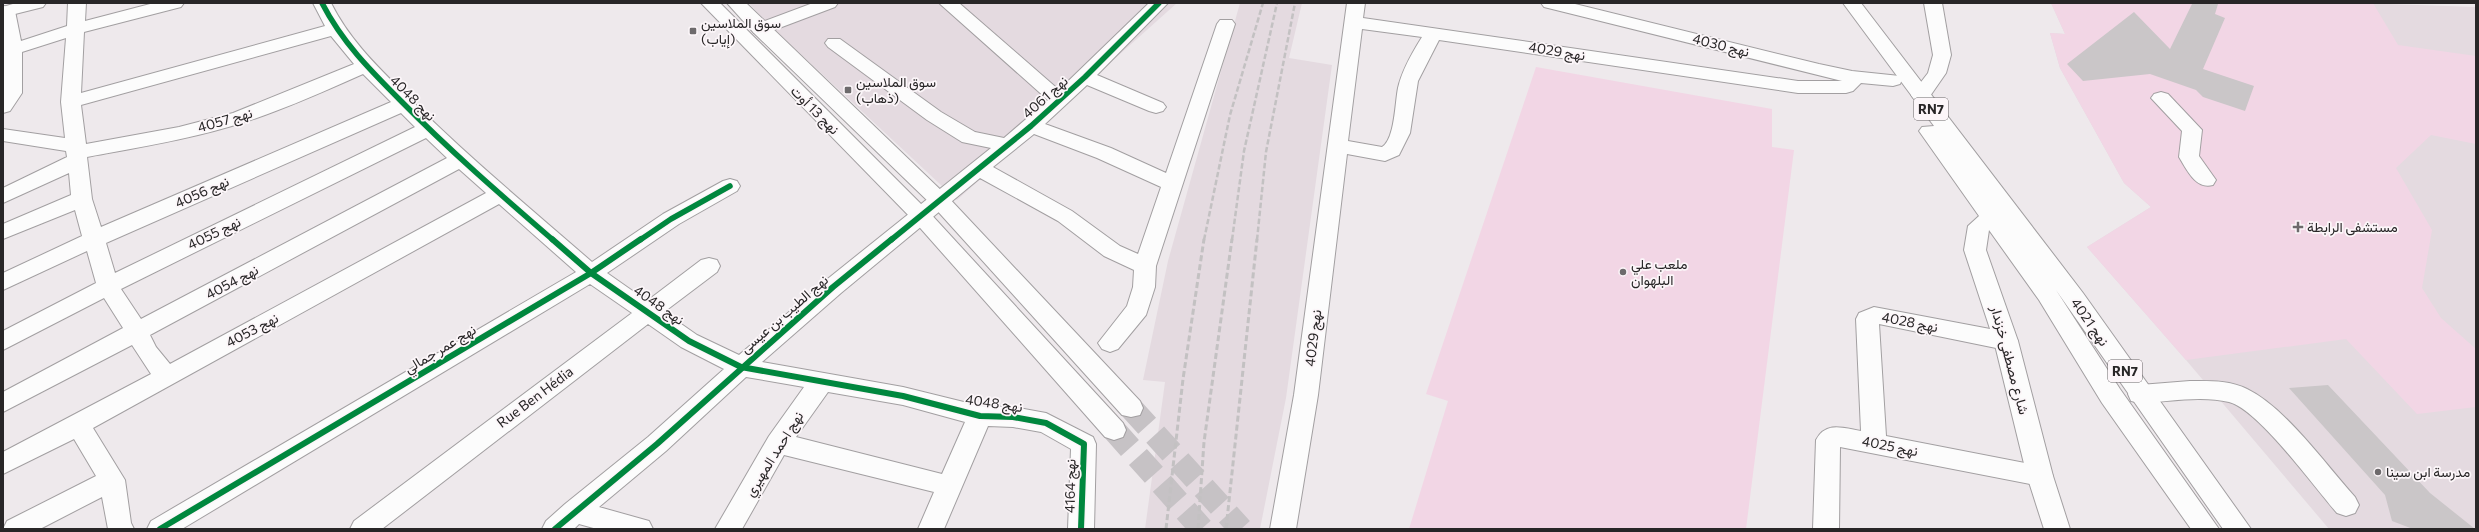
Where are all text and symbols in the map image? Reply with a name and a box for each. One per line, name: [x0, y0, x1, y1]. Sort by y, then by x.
place label: سوق الملاسين (إياب): [701, 14, 781, 49]
marker: سوق الملاسين (إياب): [688, 26, 698, 36]
street label: نهج 4030: [1690, 29, 1751, 63]
street label: نهج 4029: [1527, 38, 1587, 66]
street label: نهج 4048: [385, 71, 440, 126]
street label: نهج 4061: [1018, 72, 1073, 124]
place label: سوق الملاسين (ذهاب): [856, 73, 936, 107]
street label: نهج 13 أوت: [785, 82, 843, 140]
marker: سوق الملاسين (ذهاب): [843, 85, 853, 95]
road number: RN7: [1914, 98, 1948, 120]
street label: نهج 4057: [195, 104, 255, 138]
street label: نهج 4056: [172, 172, 233, 214]
street label: نهج 4055: [184, 212, 244, 255]
place label: مستشفى الرابطة: [2307, 218, 2398, 236]
marker: مستشفى الرابطة: [2292, 221, 2304, 233]
place label: ملعب علي البلهوان: [1631, 255, 1687, 289]
street label: نهج 4054: [202, 261, 262, 305]
marker: ملعب علي البلهوان: [1618, 267, 1628, 277]
street label: نهج الطيب بن عيسى: [736, 271, 833, 359]
street label: نهج 4048: [629, 281, 688, 331]
street label: نهج 4021: [2065, 295, 2113, 351]
street label: شارع مصطفى خزندار: [1985, 303, 2033, 417]
street label: نهج 4028: [1880, 308, 1940, 338]
street label: نهج 4053: [223, 309, 282, 353]
street label: نهج 4029: [1301, 309, 1327, 368]
street label: نهج عمر جمالي: [401, 320, 481, 380]
road number: RN7: [2108, 360, 2142, 382]
street label: Rue Ben Hédia: [493, 362, 576, 431]
street label: نهج 4048: [964, 390, 1024, 418]
street label: نهج احمد المهيري: [741, 408, 810, 502]
street label: نهج 4025: [1860, 432, 1919, 462]
street label: نهج 4164: [1061, 459, 1081, 513]
place label: مدرسة ابن سينا: [2386, 463, 2470, 481]
marker: مدرسة ابن سينا: [2373, 467, 2383, 477]

